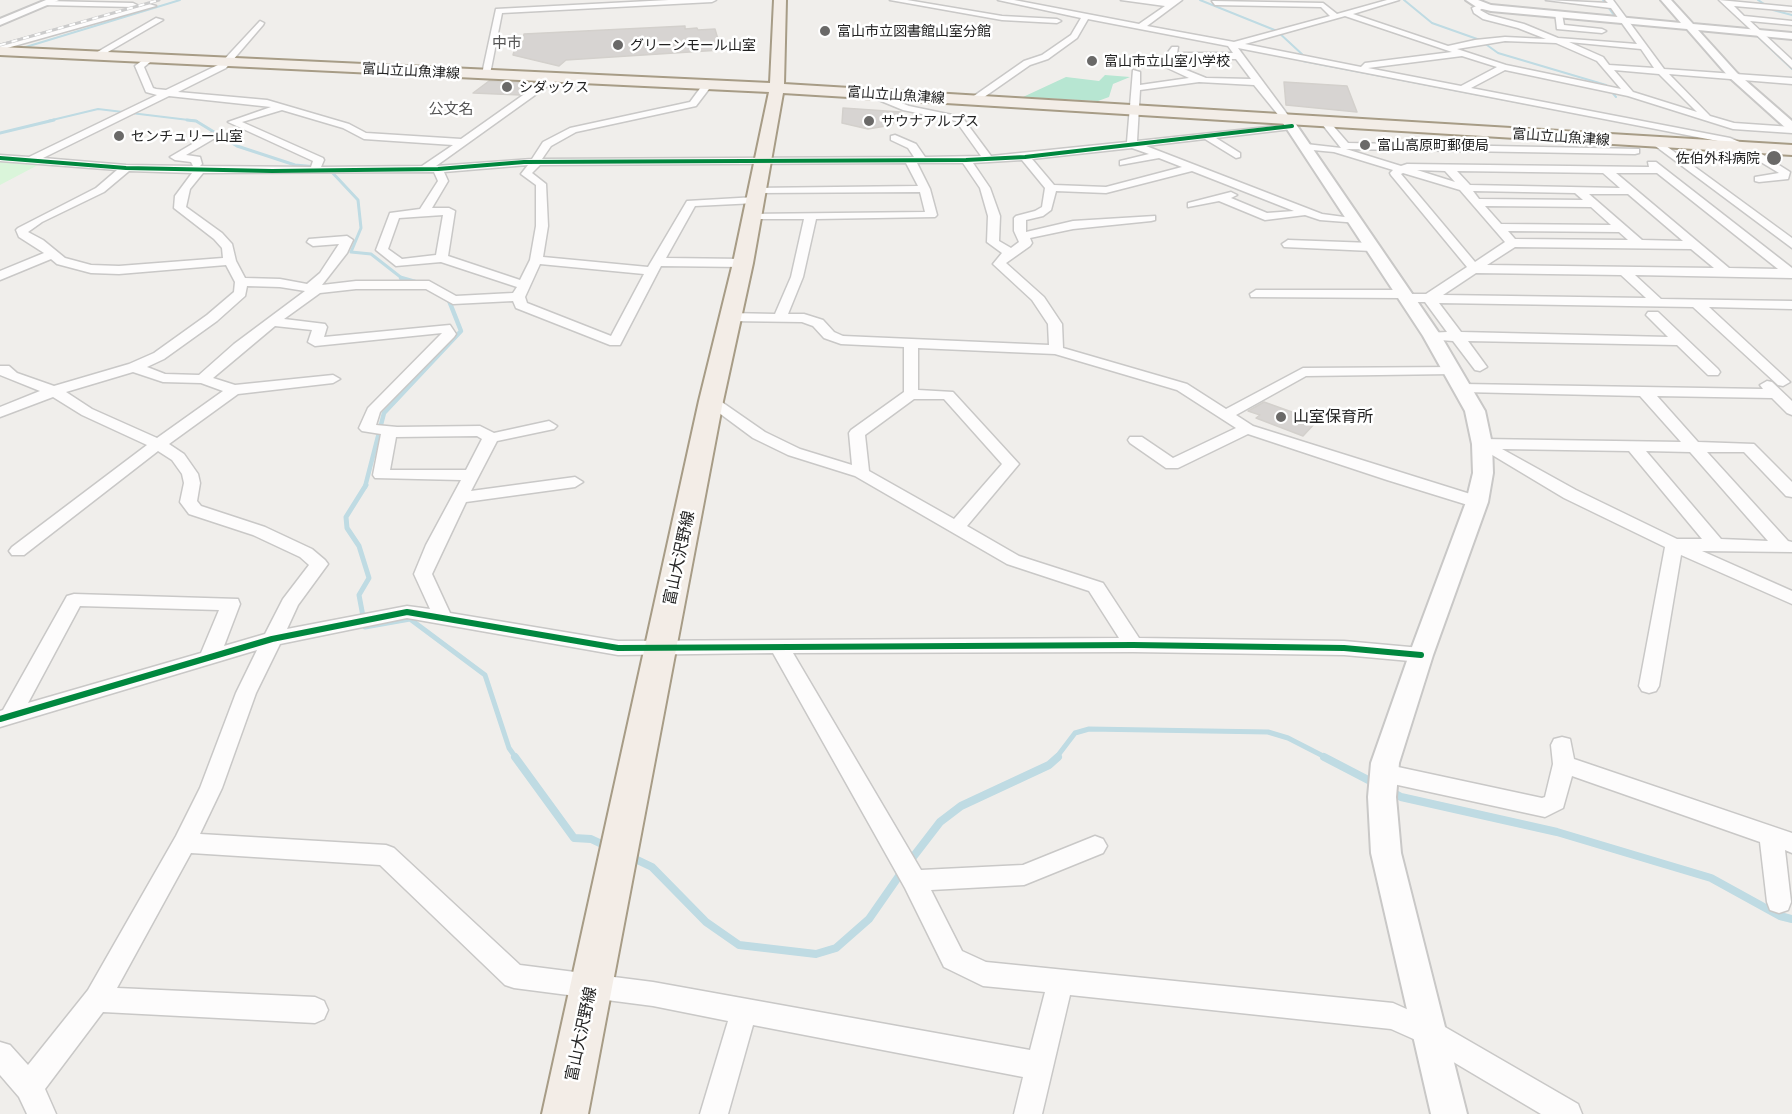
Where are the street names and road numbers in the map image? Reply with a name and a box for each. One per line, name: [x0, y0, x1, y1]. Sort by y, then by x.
street label: 富山立山魚津線: [362, 60, 460, 82]
street label: 富山立山魚津線: [847, 83, 945, 107]
street label: 富山立山魚津線: [1512, 125, 1610, 149]
street label: 富山大沢野線: [660, 509, 698, 607]
street label: 富山大沢野線: [562, 985, 600, 1083]

